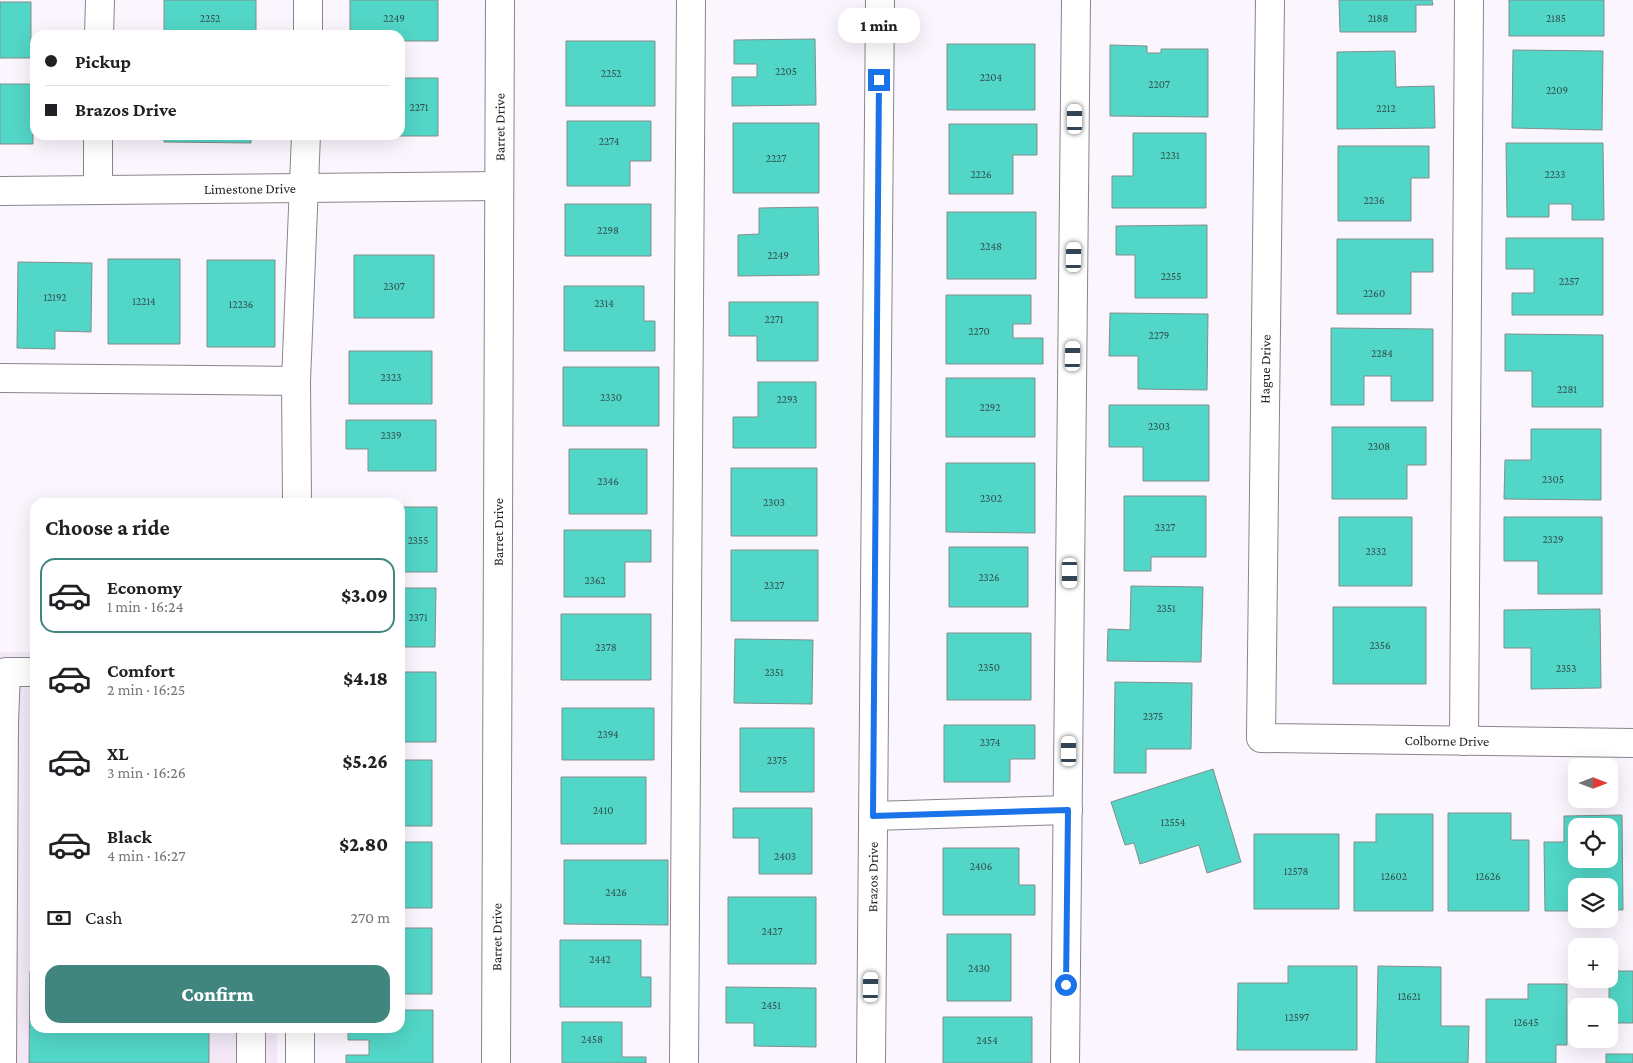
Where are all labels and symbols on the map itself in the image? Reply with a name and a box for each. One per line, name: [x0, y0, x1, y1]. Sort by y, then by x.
callout: 1 min: [838, 8, 920, 42]
house number: 2252: [200, 12, 220, 24]
house number: 2249: [383, 12, 405, 24]
house number: 2188: [1368, 12, 1388, 24]
house number: 2185: [1546, 12, 1566, 24]
house number: 2205: [775, 65, 797, 77]
house number: 2252: [601, 67, 621, 79]
route end: [868, 69, 890, 91]
house number: 2204: [980, 71, 1003, 83]
house number: 2207: [1148, 78, 1170, 90]
house number: 2209: [1546, 84, 1568, 96]
street label: Barret Drive: [491, 93, 508, 161]
house number: 2271: [410, 101, 429, 113]
house number: 2212: [1376, 102, 1396, 114]
car: [1067, 104, 1082, 134]
house number: 2274: [599, 135, 620, 147]
house number: 2231: [1160, 149, 1180, 161]
house number: 2227: [766, 152, 786, 164]
house number: 2226: [970, 168, 992, 180]
house number: 2233: [1545, 168, 1565, 180]
street label: Limestone Drive: [204, 180, 296, 197]
house number: 2236: [1363, 194, 1385, 206]
house number: 2298: [597, 224, 619, 236]
house number: 2248: [980, 240, 1002, 252]
car: [1066, 242, 1081, 272]
house number: 2249: [767, 249, 789, 261]
house number: 2255: [1161, 270, 1181, 282]
house number: 2257: [1559, 275, 1579, 287]
house number: 2307: [383, 280, 405, 292]
house number: 2260: [1363, 287, 1385, 299]
house number: 12192: [43, 291, 67, 303]
house number: 12214: [132, 295, 156, 307]
house number: 2314: [594, 297, 614, 309]
house number: 12236: [229, 298, 253, 310]
house number: 2271: [765, 313, 784, 325]
house number: 2270: [968, 325, 990, 337]
house number: 2279: [1149, 329, 1169, 341]
street label: Hague Drive: [1256, 334, 1274, 404]
car: [1065, 341, 1080, 371]
house number: 2284: [1371, 347, 1393, 359]
house number: 2323: [381, 371, 401, 383]
house number: 2281: [1557, 383, 1577, 395]
house number: 2330: [600, 391, 622, 403]
house number: 2293: [776, 393, 798, 405]
house number: 2292: [979, 401, 1001, 413]
house number: 2303: [1148, 420, 1170, 432]
house number: 2339: [380, 429, 402, 441]
house number: 2308: [1368, 440, 1390, 452]
house number: 2305: [1542, 473, 1564, 485]
house number: 2346: [597, 475, 619, 487]
house number: 2302: [980, 492, 1002, 504]
house number: 2303: [763, 496, 785, 508]
street label: Barret Drive: [490, 498, 506, 566]
house number: 2327: [1155, 521, 1175, 533]
house number: 2329: [1542, 533, 1564, 545]
house number: 2355: [408, 534, 428, 546]
house number: 2332: [1366, 545, 1386, 557]
car: [1062, 558, 1077, 588]
house number: 2326: [978, 571, 1000, 583]
house number: 2362: [584, 574, 606, 586]
house number: 2327: [764, 579, 784, 591]
house number: 2351: [1156, 602, 1176, 614]
house number: 2371: [408, 611, 428, 623]
house number: 2356: [1369, 639, 1391, 651]
house number: 2378: [595, 641, 617, 653]
house number: 2350: [978, 661, 1000, 673]
house number: 2353: [1556, 662, 1576, 674]
house number: 2351: [764, 666, 784, 678]
house number: 2375: [1143, 710, 1163, 722]
house number: 2394: [597, 728, 619, 740]
street label: Colborne Drive: [1404, 732, 1489, 749]
house number: 2374: [980, 736, 1001, 748]
car: [1061, 736, 1076, 766]
house number: 2375: [767, 754, 787, 766]
north arrow: [1568, 758, 1618, 808]
house number: 2410: [593, 804, 613, 816]
house number: 12554: [1161, 816, 1186, 828]
street label: Brazos Drive: [864, 842, 881, 912]
house number: 2403: [774, 850, 796, 862]
house number: 2406: [970, 860, 992, 872]
house number: 12578: [1284, 865, 1308, 877]
house number: 12602: [1381, 870, 1407, 882]
house number: 12626: [1475, 870, 1501, 882]
house number: 2426: [605, 886, 627, 898]
street label: Barret Drive: [488, 903, 505, 971]
house number: 2427: [762, 925, 782, 937]
house number: 2442: [589, 953, 611, 965]
house number: 2430: [968, 962, 990, 974]
car: [863, 972, 878, 1002]
route start: [1055, 974, 1077, 996]
house number: 12621: [1397, 990, 1421, 1002]
house number: 2451: [761, 999, 781, 1011]
house number: 12597: [1285, 1011, 1309, 1023]
house number: 12645: [1513, 1016, 1539, 1028]
house number: 2458: [581, 1033, 603, 1045]
house number: 2454: [976, 1034, 998, 1046]

